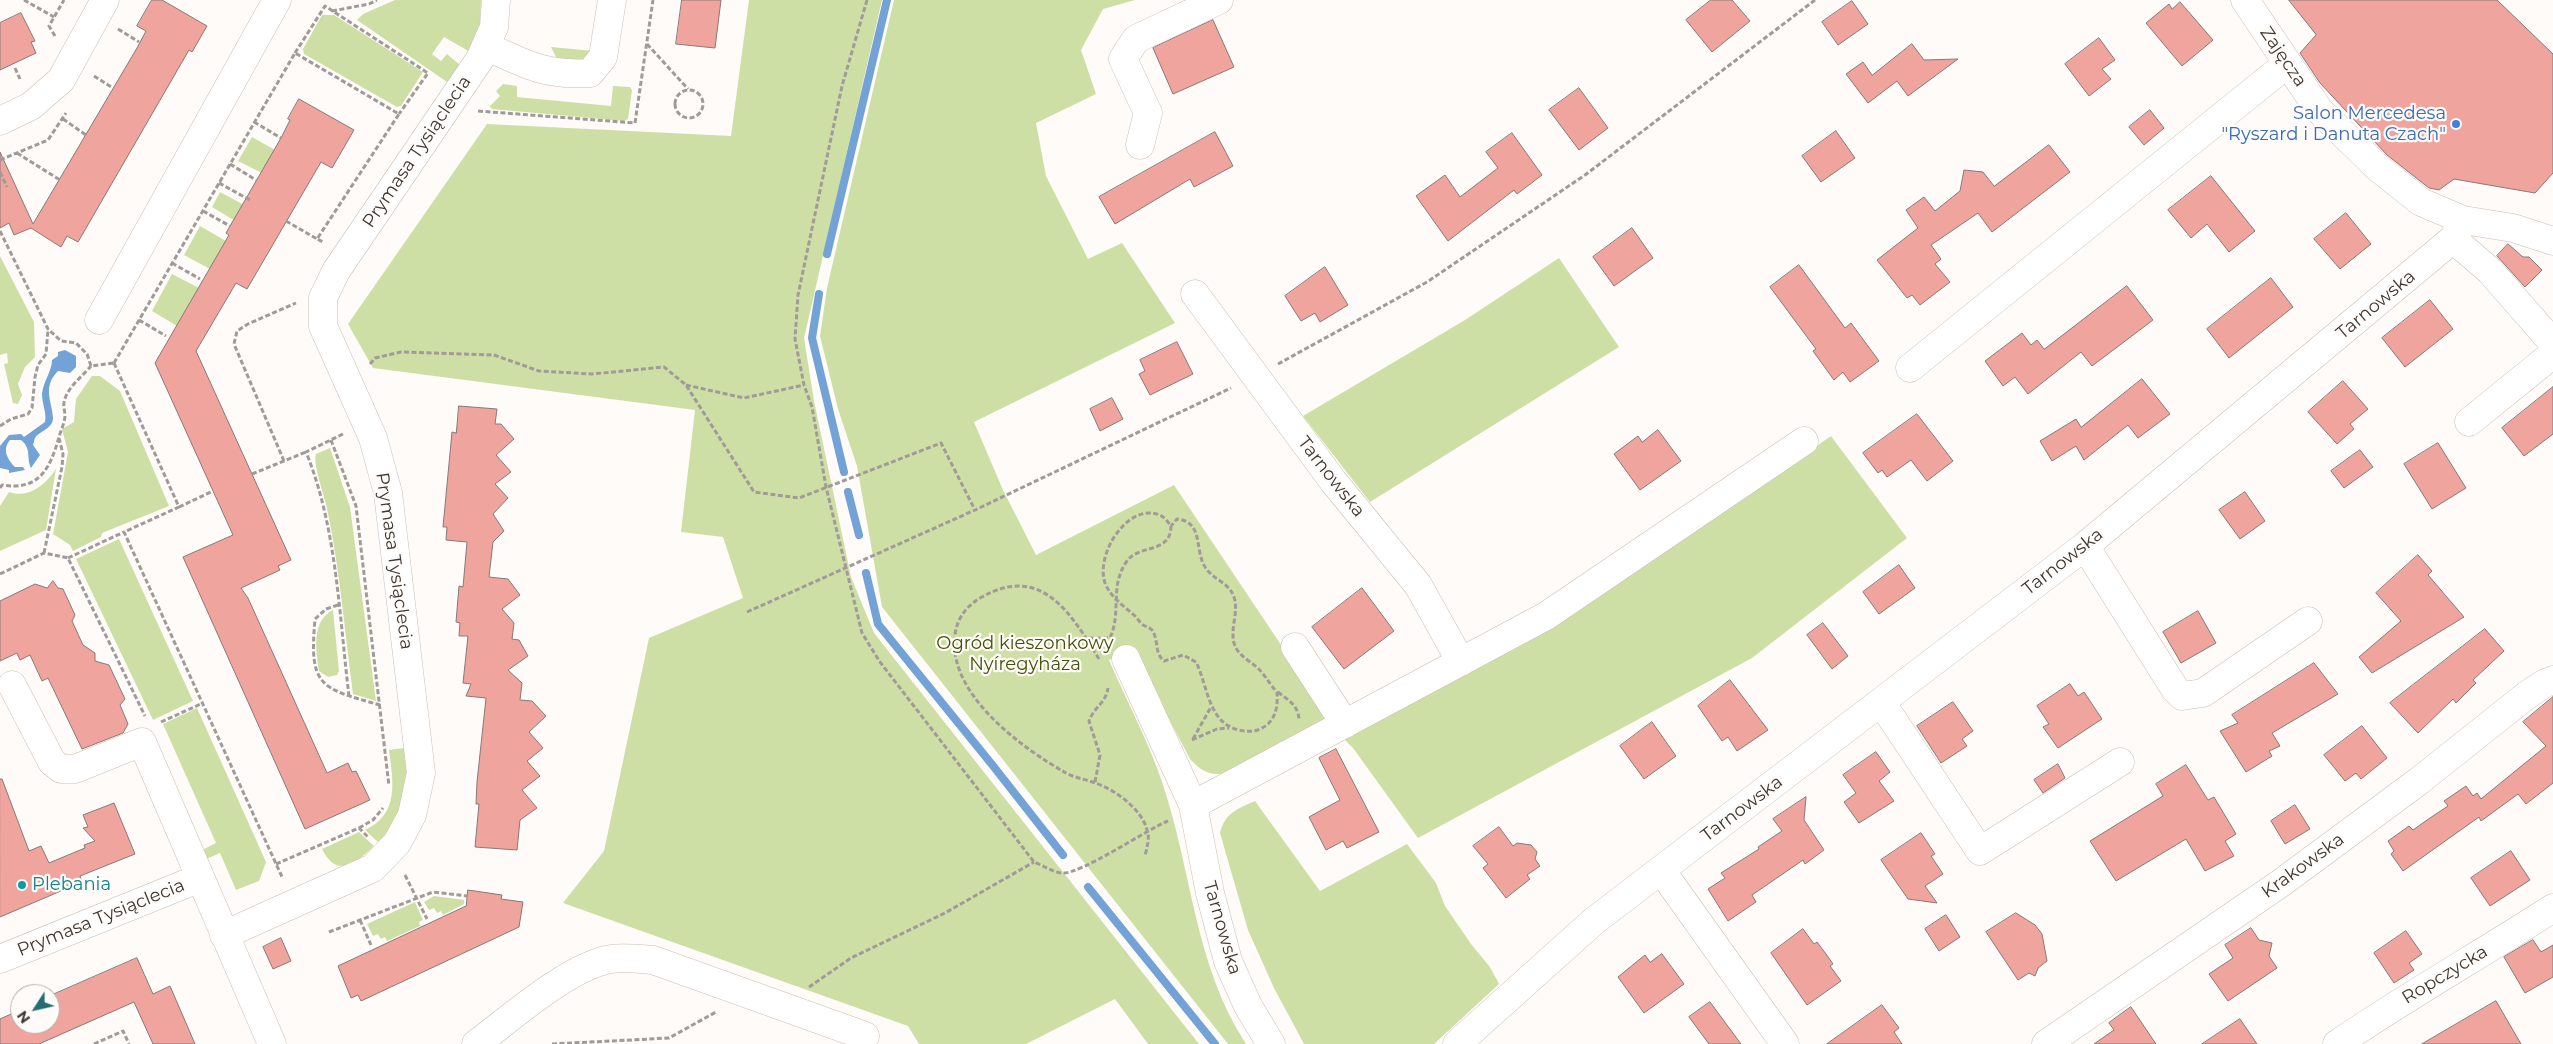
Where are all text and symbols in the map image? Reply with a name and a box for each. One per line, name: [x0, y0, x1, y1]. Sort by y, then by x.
street label: Zajęcza: [2255, 23, 2311, 91]
street label: Prymasa Tysiąclecia: [358, 72, 476, 232]
place label: Salon Mercedesa "Ryszard i Danuta Czach": [2221, 103, 2446, 146]
marker: Salon Mercedesa "Ryszard i Danuta Czach": [2450, 118, 2462, 130]
street label: Tarnowska: [2332, 266, 2420, 344]
street label: Tarnowska: [1293, 432, 1369, 522]
street label: Prymasa Tysiąclecia: [371, 471, 417, 651]
street label: Tarnowska: [2018, 524, 2108, 600]
park label: Ogród kieszonkowy Nyíregyháza: [936, 633, 1114, 676]
street label: Tarnowska: [1697, 771, 1787, 847]
street label: Krakowska: [2257, 829, 2349, 903]
place label: Plebania: [32, 874, 111, 896]
street label: Prymasa Tysiąclecia: [14, 875, 188, 961]
marker: Plebania: [16, 879, 28, 891]
street label: Tarnowska: [1198, 879, 1246, 977]
street label: Ropczycka: [2398, 941, 2492, 1009]
north arrow: [10, 984, 60, 1034]
text: N: [13, 1007, 34, 1027]

